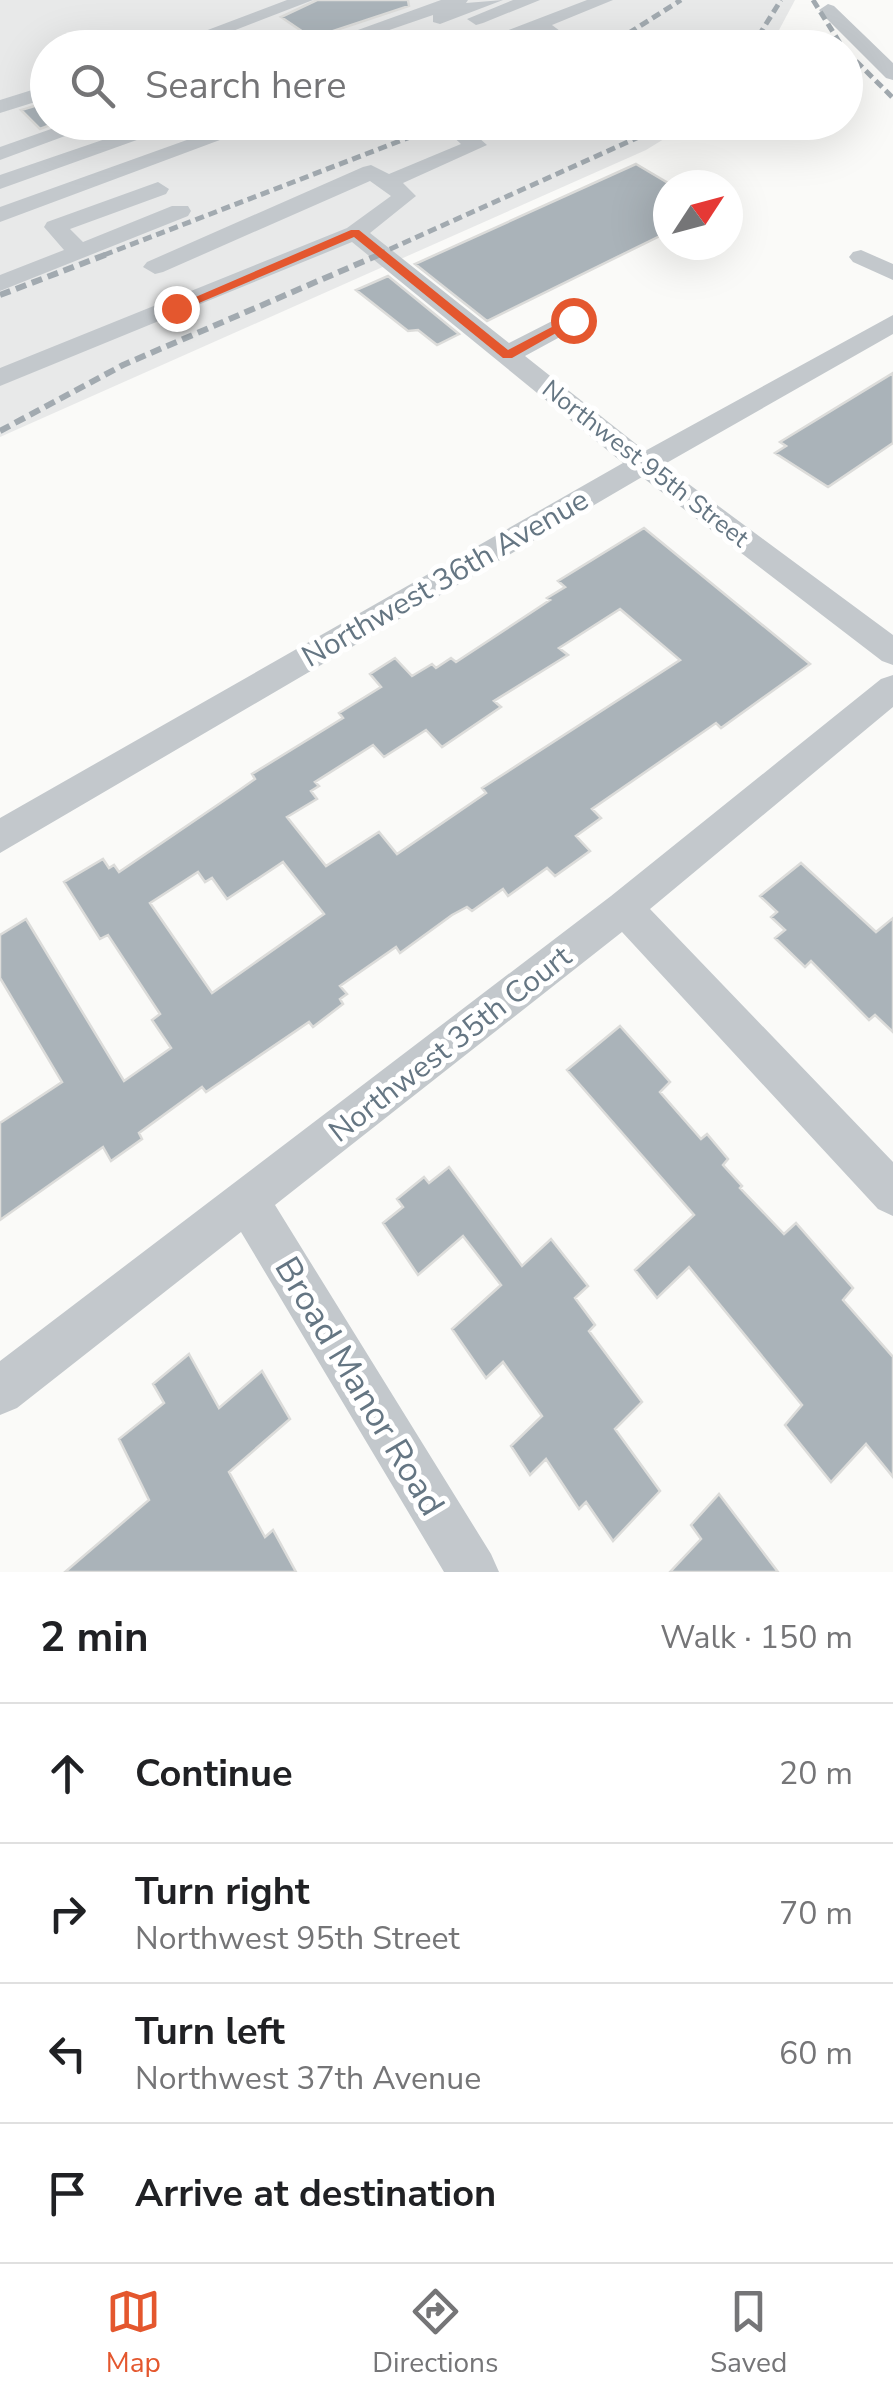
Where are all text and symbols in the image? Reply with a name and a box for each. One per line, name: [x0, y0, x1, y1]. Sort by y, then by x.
search box: [30, 30, 863, 140]
icon: search: [65, 58, 120, 113]
text: Search here: [145, 60, 346, 111]
north arrow: [653, 170, 743, 260]
route end: [154, 286, 200, 332]
route start: [551, 298, 597, 344]
street label: Northwest 95th Street: [535, 372, 756, 555]
street label: Northwest 36th Avenue: [294, 480, 596, 677]
street label: Northwest 35th Court: [321, 936, 580, 1152]
street label: Broad Manor Road: [264, 1248, 455, 1524]
text: 2 min: [40, 1609, 149, 1666]
text: Walk · 150 m: [660, 1616, 853, 1659]
icon: ahead: [40, 1746, 95, 1801]
text: Continue: [135, 1748, 293, 1799]
text: 20 m: [779, 1752, 853, 1795]
text: Turn right: [135, 1866, 310, 1917]
icon: right: [40, 1886, 95, 1941]
text: 70 m: [779, 1892, 853, 1935]
text: Northwest 95th Street: [135, 1917, 460, 1960]
text: Turn left: [135, 2006, 285, 2057]
icon: left: [40, 2026, 95, 2081]
text: 60 m: [779, 2032, 853, 2075]
text: Northwest 37th Avenue: [135, 2057, 481, 2100]
icon: arrive: [40, 2166, 95, 2221]
text: Arrive at destination: [135, 2168, 496, 2219]
tab: Map: [106, 2284, 161, 2382]
tab: Directions: [372, 2284, 498, 2382]
tab: Saved: [710, 2284, 787, 2382]

